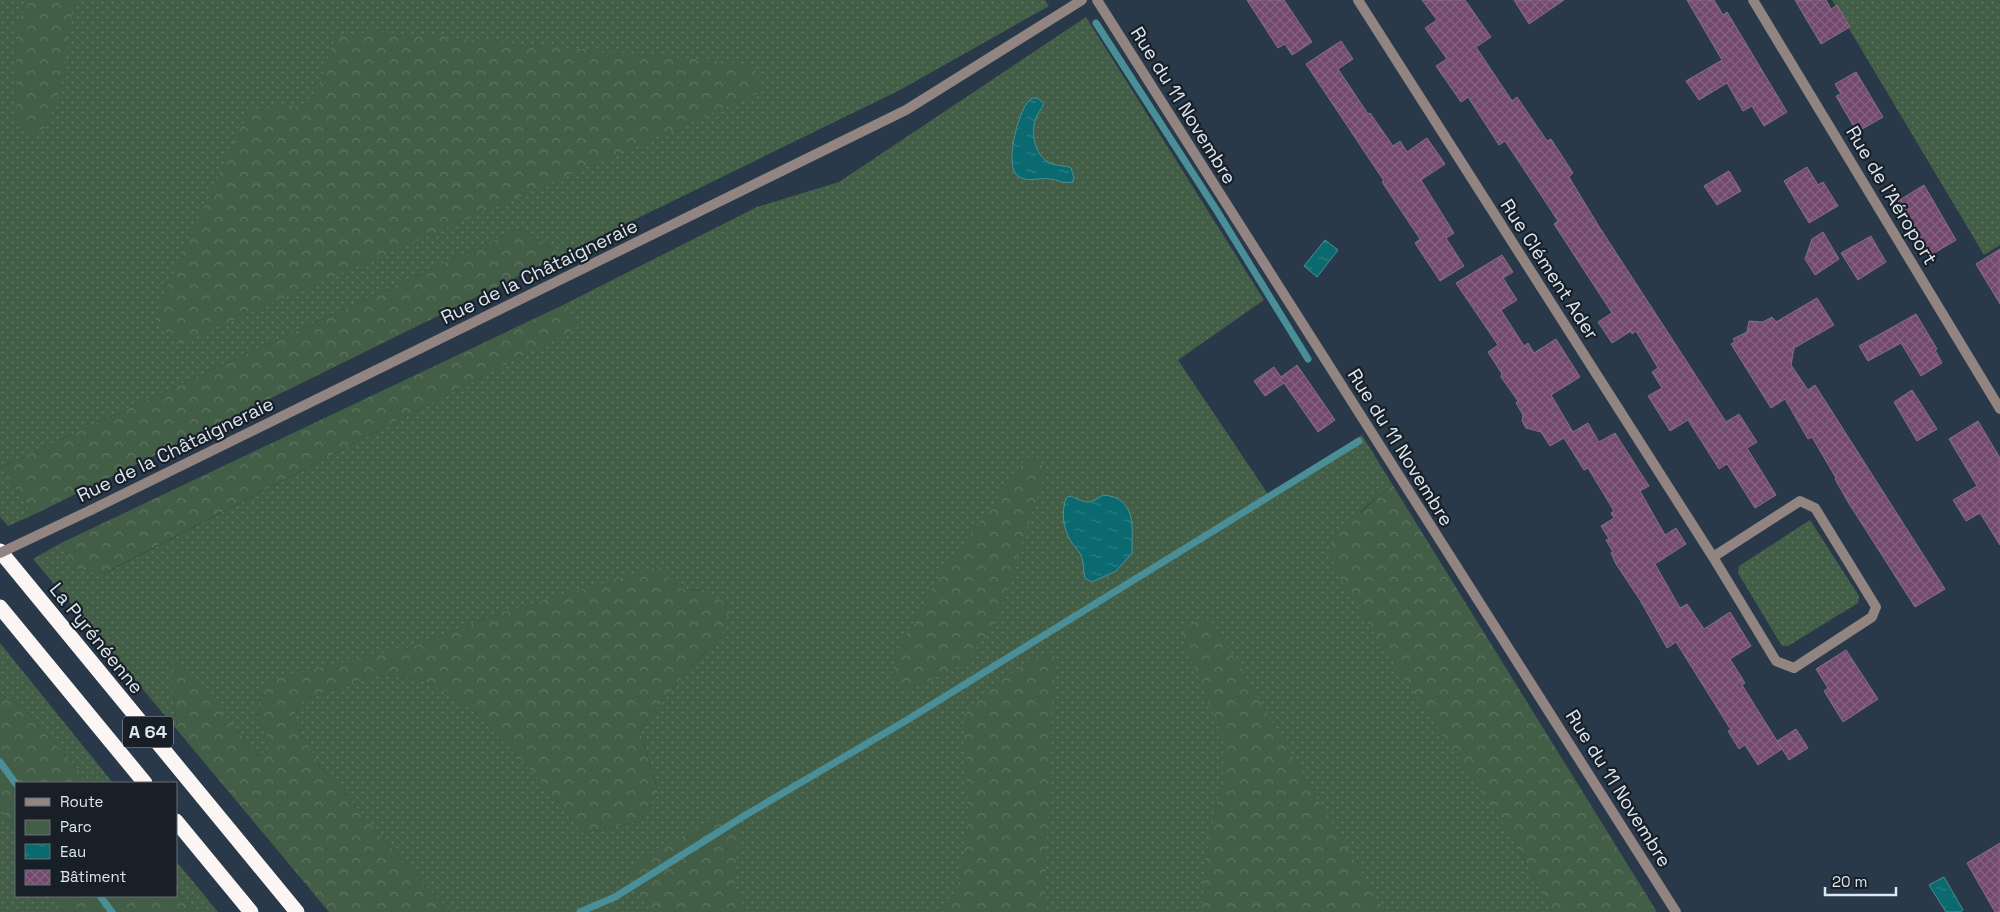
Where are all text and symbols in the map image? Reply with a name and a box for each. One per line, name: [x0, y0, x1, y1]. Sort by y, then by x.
street label: Rue du 11 Novembre: [1125, 22, 1242, 189]
street label: Rue de l'Aéroport: [1840, 121, 1943, 269]
street label: Rue Clément Ader: [1495, 194, 1604, 344]
street label: Rue de la Châtaigneraie: [437, 213, 642, 330]
street label: Rue du 11 Novembre: [1342, 364, 1459, 531]
street label: Rue de la Châtaigneraie: [73, 391, 278, 508]
street label: La Pyrénéenne: [44, 578, 149, 699]
street label: Rue du 11 Novembre: [1560, 705, 1677, 872]
road number: A 64: [123, 716, 173, 748]
legend: [15, 782, 178, 897]
text: Route: [60, 792, 104, 811]
text: Parc: [60, 817, 92, 836]
text: Eau: [60, 842, 86, 861]
scale bar: [1825, 864, 1896, 896]
text: Bâtiment: [60, 867, 126, 886]
text: 20 m: [1832, 872, 1867, 891]

